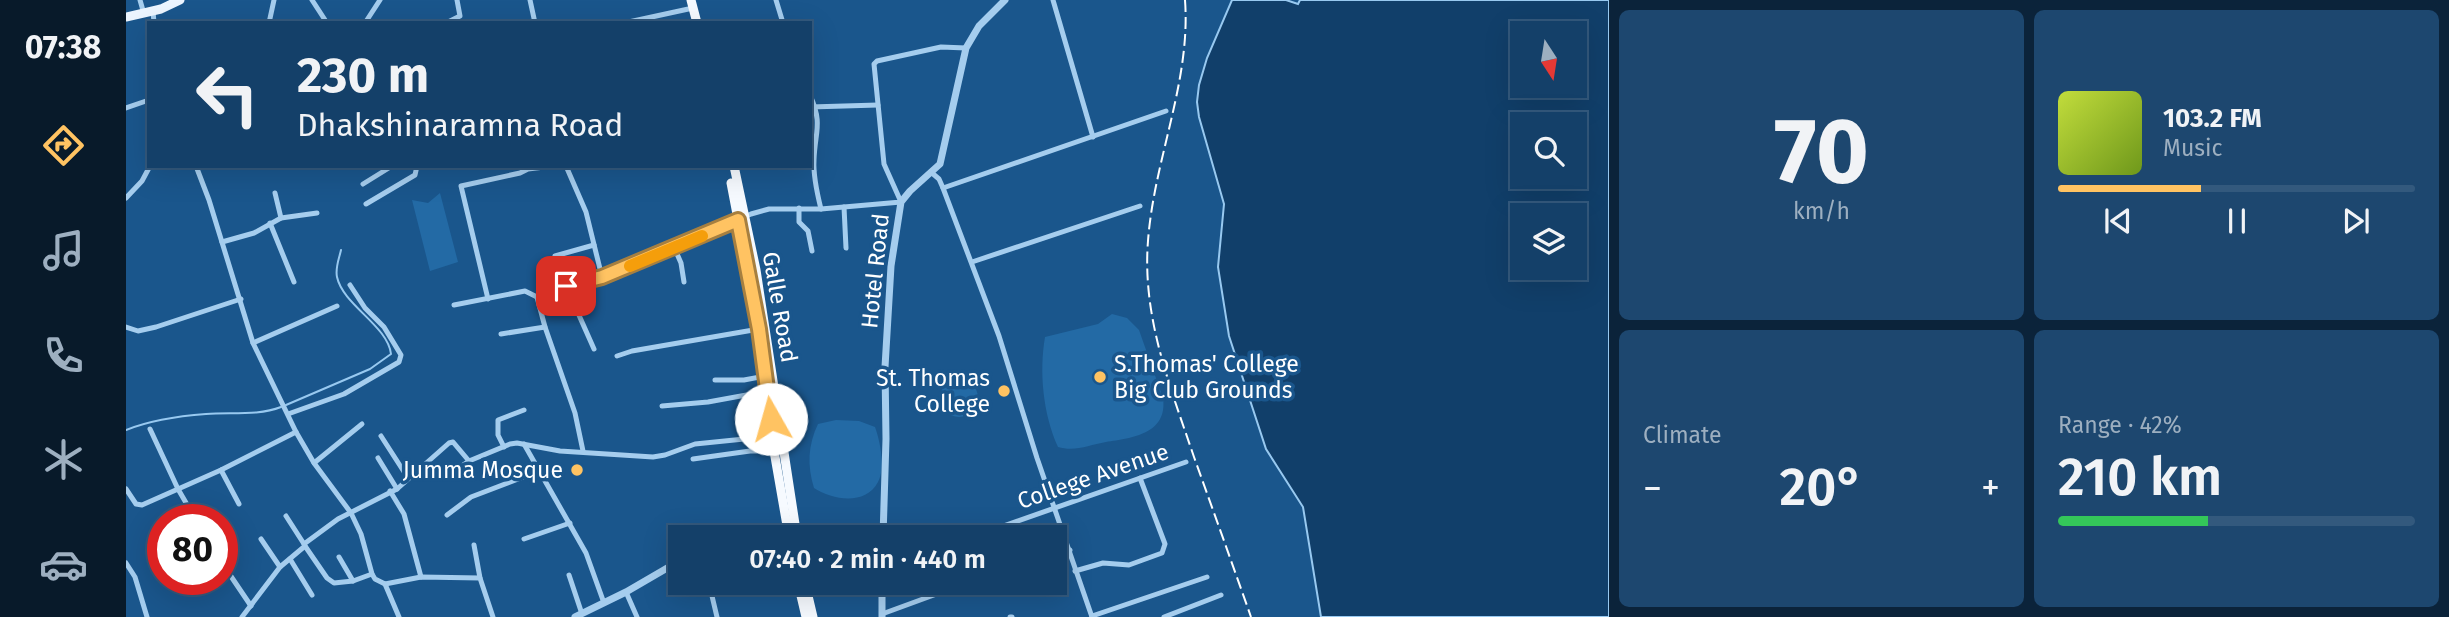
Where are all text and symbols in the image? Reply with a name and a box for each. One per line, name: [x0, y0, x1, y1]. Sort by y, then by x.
north arrow: [1510, 21, 1587, 98]
map controls: [1510, 21, 1587, 280]
text: 07:38: [25, 28, 101, 66]
text: 230 m: [297, 46, 429, 105]
icon: left: [182, 49, 273, 140]
text: 70: [1774, 97, 1869, 206]
text: 103.2 FM: [2163, 103, 2262, 134]
text: Dhakshinaramna Road: [297, 106, 623, 144]
button: search: [1510, 112, 1587, 189]
icon: directions: [39, 121, 88, 170]
text: Music: [2163, 134, 2223, 162]
text: km/h: [1793, 197, 1850, 225]
icon: previous: [2099, 202, 2137, 240]
icon: pause: [2218, 202, 2256, 240]
icon: next: [2337, 202, 2375, 240]
button: layers: [1510, 203, 1587, 280]
street label: Hotel Road: [855, 212, 895, 330]
icon: music: [39, 226, 88, 275]
street label: Galle Road: [757, 250, 803, 364]
pin: [536, 256, 596, 316]
icon: arrive: [547, 267, 585, 305]
icon: phone: [39, 331, 88, 380]
place label: S.Thomas' College Big Club Grounds: [1114, 350, 1299, 404]
place label: St. Thomas College: [876, 364, 990, 418]
marker: S.Thomas' College Big Club Grounds: [1092, 369, 1108, 385]
position arrow: [734, 382, 808, 456]
marker: St. Thomas College: [996, 383, 1012, 399]
text: Range · 42%: [2058, 411, 2182, 439]
text: Climate: [1643, 421, 1722, 449]
icon: climate: [39, 435, 88, 484]
street label: College Avenue: [1014, 437, 1172, 515]
text: 210 km: [2058, 446, 2222, 509]
place label: Jumma Mosque: [403, 456, 563, 484]
text: 20°: [1780, 456, 1863, 519]
marker: Jumma Mosque: [569, 462, 585, 478]
text: −: [1643, 465, 1662, 511]
text: +: [1981, 465, 2000, 511]
speed limit sign: 80: [147, 504, 238, 595]
icon: car: [39, 540, 88, 589]
text: 07:40 · 2 min · 440 m: [749, 544, 986, 575]

